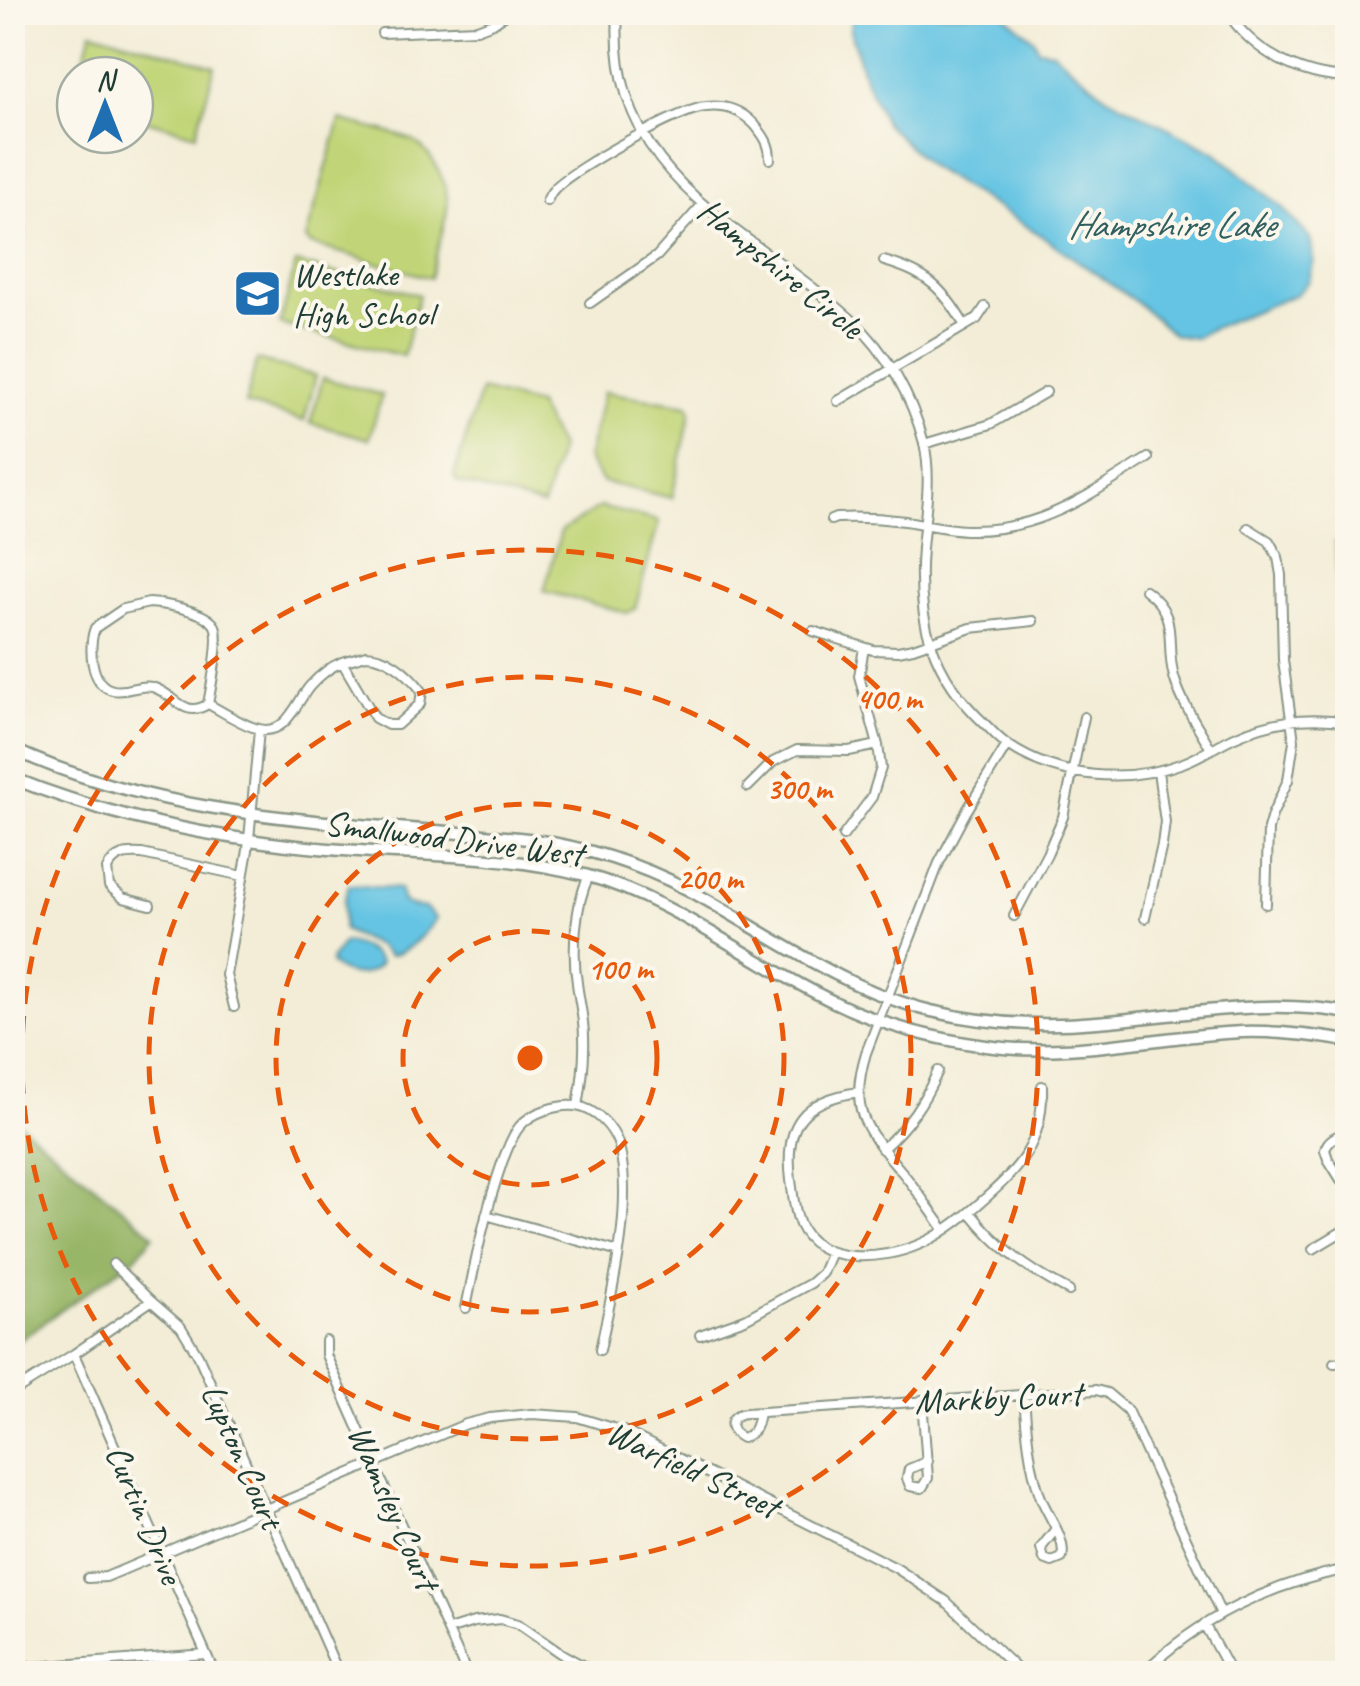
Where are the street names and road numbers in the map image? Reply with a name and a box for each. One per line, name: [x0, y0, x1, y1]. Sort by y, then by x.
street label: Hampshire Circle: [689, 188, 875, 351]
street label: Smallwood Drive West: [322, 800, 590, 877]
street label: Markby Court: [913, 1370, 1087, 1424]
street label: Lupton Court: [191, 1377, 296, 1539]
street label: Warfield Street: [599, 1410, 790, 1531]
street label: Wamsley Court: [337, 1418, 452, 1601]
street label: Curtin Drive: [95, 1438, 195, 1593]

